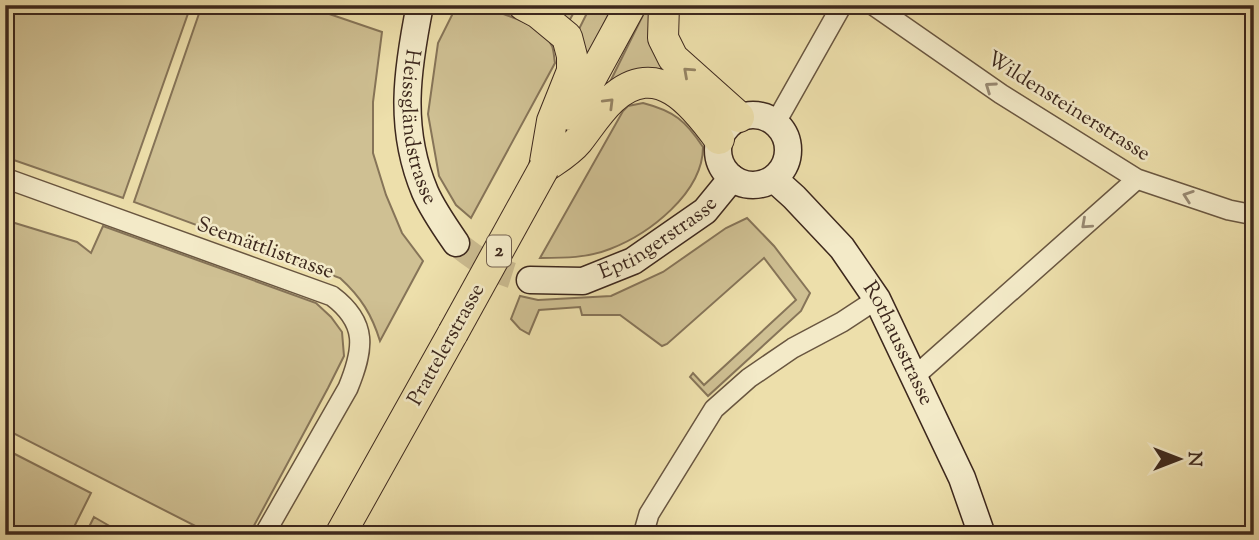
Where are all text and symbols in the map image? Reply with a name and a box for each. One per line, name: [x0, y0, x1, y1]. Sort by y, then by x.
street label: Wildensteinerstrasse: [980, 44, 1156, 170]
street label: Heissgländstrasse: [392, 47, 444, 210]
one-way arrow: [683, 68, 696, 80]
one-way arrow: [985, 83, 998, 95]
one-way arrow: [601, 99, 614, 112]
one-way arrow: [1183, 190, 1195, 204]
street label: Eptingerstrasse: [595, 191, 725, 288]
street label: Seemättlistrasse: [192, 210, 338, 288]
one-way arrow: [1081, 216, 1094, 228]
road number: 2: [487, 235, 511, 266]
street label: Rothausstrasse: [854, 276, 941, 411]
street label: Prattelerstrasse: [401, 278, 493, 412]
north arrow: [1144, 424, 1214, 494]
text: N: [1180, 451, 1207, 467]

